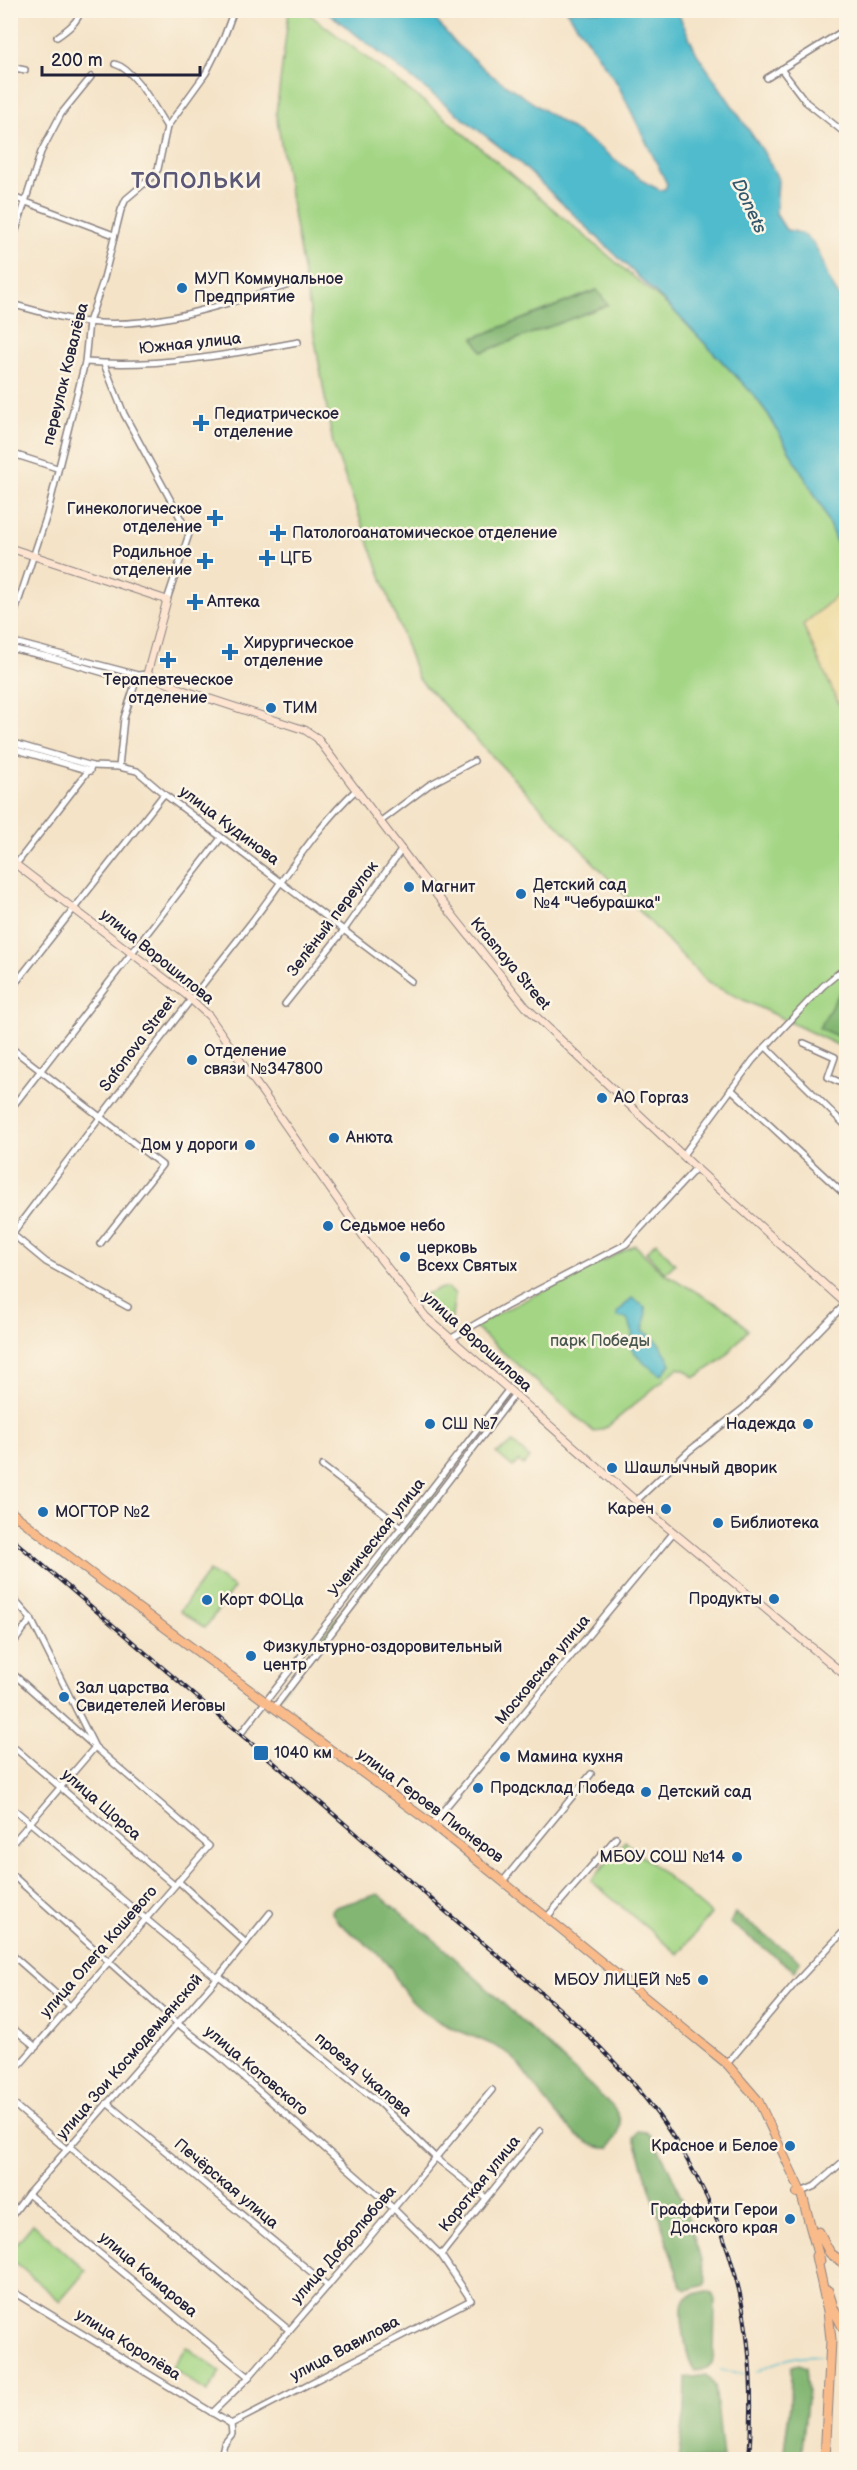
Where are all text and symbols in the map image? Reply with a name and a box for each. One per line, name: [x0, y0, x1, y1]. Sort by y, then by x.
scale bar: [42, 39, 200, 77]
text: 200 m: [51, 50, 103, 71]
district label: ТОПОЛЬКИ: [131, 168, 263, 195]
water label: Donets: [727, 175, 771, 237]
place label: МУП Коммунальное Предприятие: [194, 270, 343, 307]
marker: МУП Коммунальное Предприятие: [175, 281, 189, 295]
street label: переулок Ковалёва: [39, 300, 93, 447]
street label: Южная улица: [138, 329, 243, 359]
place label: Педиатрическое отделение: [214, 405, 339, 442]
marker: Педиатрическое отделение: [192, 414, 210, 432]
place label: Гинекологическое отделение: [67, 500, 202, 537]
marker: Гинекологическое отделение: [206, 509, 224, 527]
marker: Патологоанатомическое отделение: [269, 524, 287, 542]
place label: Патологоанатомическое отделение: [292, 524, 557, 543]
place label: Родильное отделение: [112, 543, 192, 580]
marker: ЦГБ: [258, 549, 276, 567]
place label: ЦГБ: [280, 549, 313, 568]
marker: Родильное отделение: [196, 552, 214, 570]
place label: Аптека: [206, 593, 261, 612]
marker: Аптека: [188, 595, 202, 609]
place label: Хирургическое отделение: [244, 634, 354, 671]
marker: Хирургическое отделение: [221, 643, 239, 661]
marker: Терапевтеческое отделение: [159, 651, 177, 669]
place label: Терапевтеческое отделение: [103, 671, 233, 708]
place label: ТИМ: [283, 699, 318, 718]
marker: ТИМ: [264, 701, 278, 715]
street label: улица Кудинова: [175, 782, 283, 870]
street label: Зелёный переулок: [283, 857, 383, 980]
place label: Детский сад №4 "Чебурашка": [533, 876, 660, 913]
place label: Магнит: [421, 878, 476, 897]
marker: Магнит: [402, 880, 416, 894]
marker: Детский сад №4 "Чебурашка": [514, 887, 528, 901]
street label: улица Ворошилова: [96, 905, 218, 1009]
street label: Krasnaya Street: [466, 914, 554, 1014]
street label: Safonova Street: [96, 992, 180, 1096]
place label: Отделение связи №347800: [204, 1042, 323, 1079]
marker: Отделение связи №347800: [185, 1053, 199, 1067]
place label: АО Горгаз: [613, 1089, 689, 1108]
marker: АО Горгаз: [595, 1091, 609, 1105]
place label: Анюта: [345, 1129, 393, 1148]
marker: Анюта: [327, 1131, 341, 1145]
place label: Дом у дороги: [141, 1136, 238, 1155]
marker: Дом у дороги: [243, 1138, 257, 1152]
place label: Cедьмое небо: [340, 1217, 445, 1236]
marker: Cедьмое небо: [321, 1219, 335, 1233]
place label: церковь Всехх Святых: [417, 1239, 517, 1276]
marker: церковь Всехх Святых: [398, 1250, 412, 1264]
street label: улица Ворошилова: [418, 1288, 536, 1397]
park label: парк Победы: [550, 1332, 650, 1351]
place label: СШ №7: [442, 1415, 498, 1434]
place label: Надежда: [726, 1415, 797, 1434]
marker: СШ №7: [423, 1417, 437, 1431]
marker: Надежда: [801, 1417, 815, 1431]
place label: Шашлычный дворик: [624, 1459, 778, 1478]
marker: Шашлычный дворик: [605, 1461, 619, 1475]
street label: Ученическая улица: [325, 1474, 430, 1601]
place label: Карен: [607, 1500, 654, 1519]
marker: Карен: [659, 1502, 673, 1516]
place label: МОГТОР №2: [55, 1503, 150, 1522]
marker: МОГТОР №2: [36, 1505, 50, 1519]
place label: Библиотека: [730, 1514, 819, 1533]
marker: Библиотека: [711, 1516, 725, 1530]
place label: Продукты: [689, 1590, 762, 1609]
place label: Корт ФОЦа: [219, 1591, 304, 1610]
marker: Продукты: [767, 1592, 781, 1606]
marker: Корт ФОЦа: [200, 1593, 214, 1607]
street label: Московская улица: [492, 1611, 595, 1729]
place label: Физкультурно-оздоровительный центр: [263, 1638, 502, 1675]
marker: Физкультурно-оздоровительный центр: [244, 1649, 258, 1663]
place label: Зал царства Свидетелей Иеговы: [76, 1679, 225, 1716]
marker: Зал царства Свидетелей Иеговы: [57, 1690, 71, 1704]
marker: 1040 км: [252, 1744, 270, 1762]
place label: 1040 км: [274, 1744, 332, 1763]
street label: улица Героев Пионеров: [353, 1745, 507, 1868]
place label: Мамина кухня: [517, 1748, 623, 1767]
marker: Мамина кухня: [498, 1750, 512, 1764]
street label: улица Щорса: [57, 1765, 145, 1845]
place label: Продсклад Победа: [490, 1779, 635, 1798]
marker: Продсклад Победа: [471, 1781, 485, 1795]
place label: Детский сад: [658, 1783, 751, 1802]
marker: Детский сад: [639, 1785, 653, 1799]
place label: МБОУ СОШ №14: [600, 1848, 725, 1867]
marker: МБОУ СОШ №14: [730, 1850, 744, 1864]
street label: улица Олега Кошевого: [37, 1882, 161, 2022]
street label: улица Зои Космодемьянской: [53, 1970, 207, 2144]
place label: МБОУ ЛИЦЕЙ №5: [554, 1971, 691, 1990]
marker: МБОУ ЛИЦЕЙ №5: [696, 1973, 710, 1987]
street label: улица Котовского: [200, 2022, 312, 2120]
street label: проезд Чкалова: [311, 2029, 416, 2121]
street label: Короткая улица: [435, 2132, 525, 2236]
street label: Печёрская улица: [170, 2135, 282, 2233]
place label: Красное и Белое: [651, 2137, 778, 2156]
marker: Красное и Белое: [783, 2139, 797, 2153]
street label: улица Добролюбова: [288, 2182, 401, 2308]
place label: Граффити Герои Донского края: [650, 2201, 778, 2238]
marker: Граффити Герои Донского края: [783, 2212, 797, 2226]
street label: улица Комарова: [95, 2228, 201, 2322]
street label: улица Королёва: [72, 2305, 184, 2385]
street label: улица Вавилова: [287, 2312, 403, 2386]

